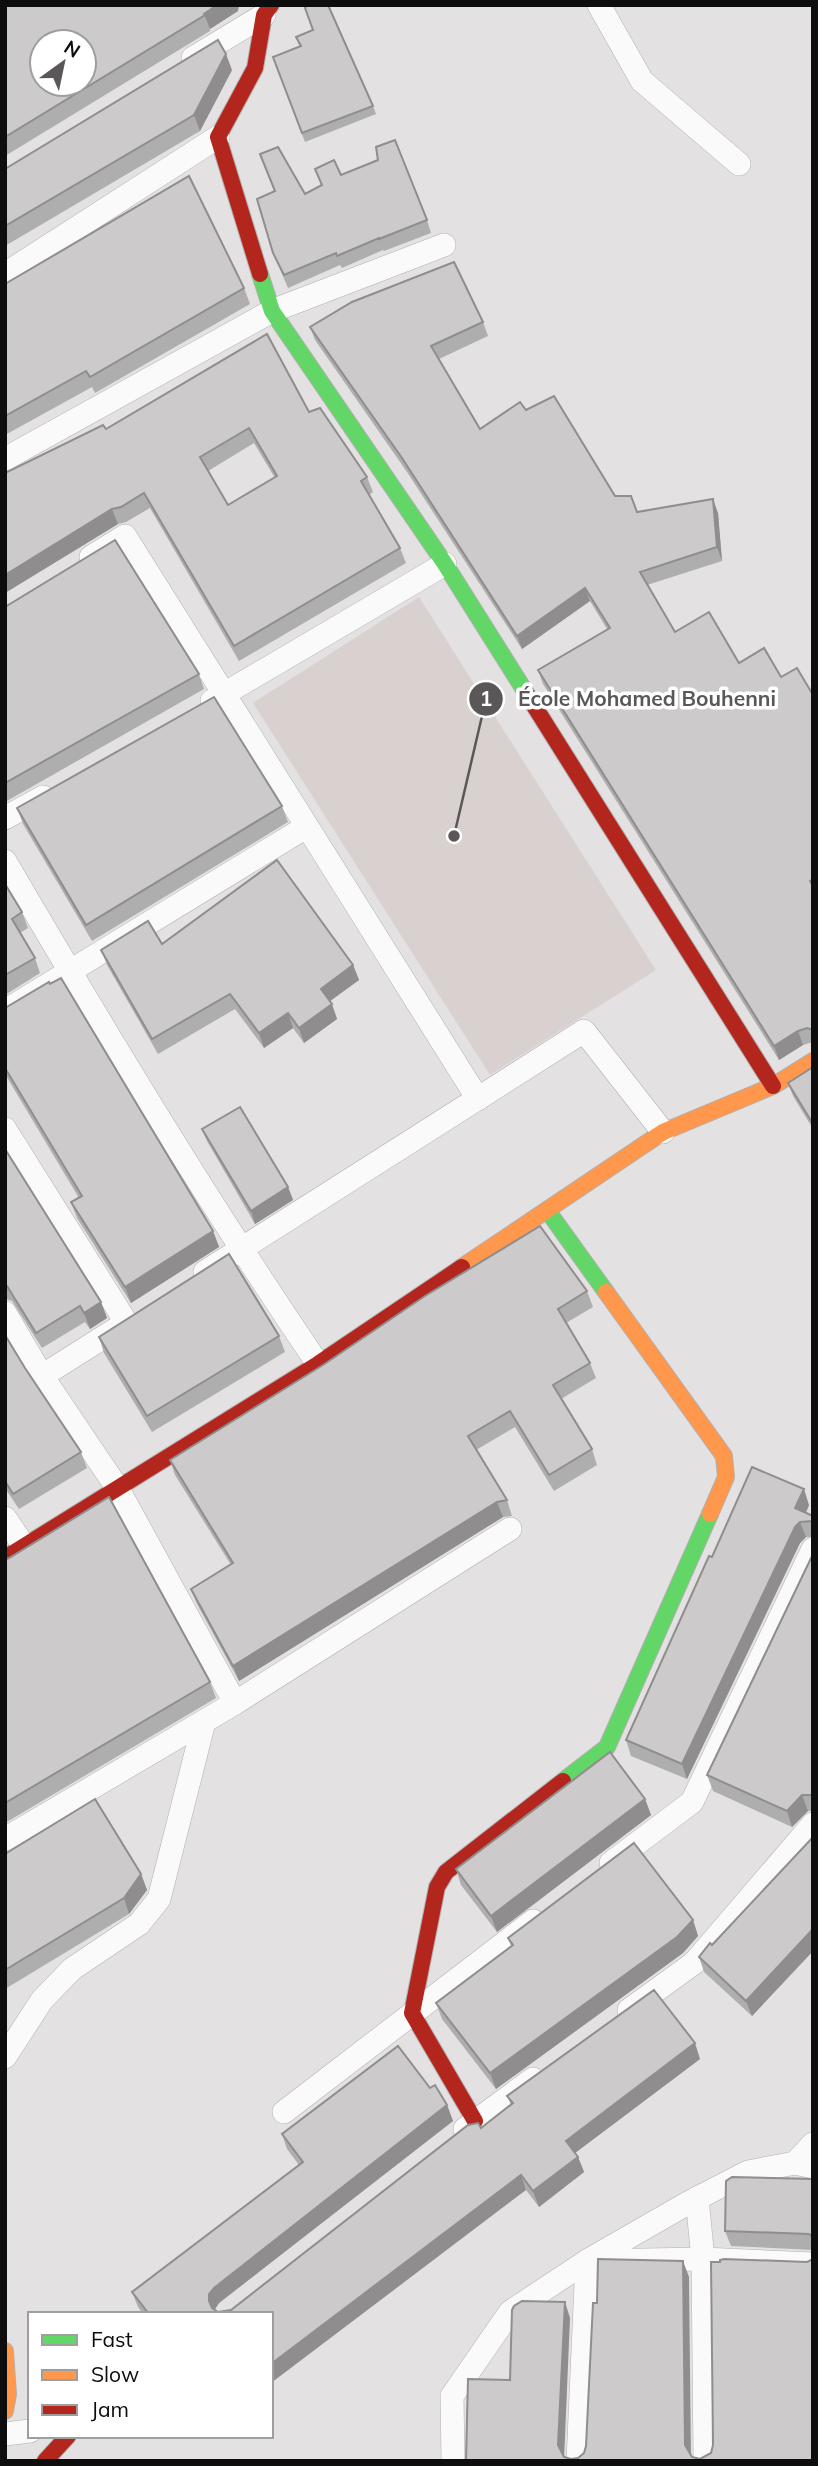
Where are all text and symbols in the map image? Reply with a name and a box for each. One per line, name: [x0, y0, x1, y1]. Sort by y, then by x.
north arrow: [28, 28, 98, 98]
text: N: [60, 35, 85, 63]
callout: École Mohamed Bouhenni: [469, 678, 790, 720]
text: 1: [480, 685, 492, 711]
text: École Mohamed Bouhenni: [518, 685, 776, 711]
legend: [28, 2312, 273, 2438]
text: Fast: [91, 2326, 133, 2352]
text: Slow: [91, 2361, 139, 2387]
text: Jam: [91, 2396, 129, 2422]

